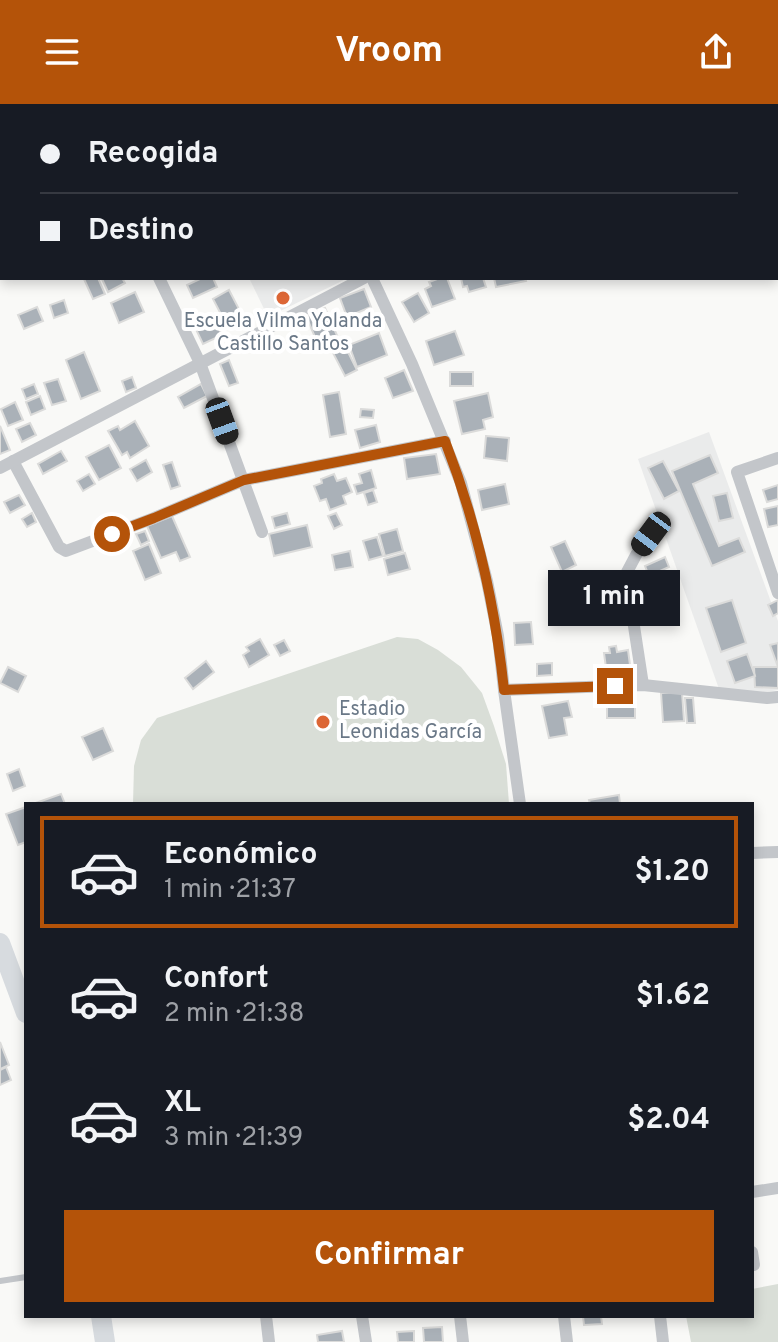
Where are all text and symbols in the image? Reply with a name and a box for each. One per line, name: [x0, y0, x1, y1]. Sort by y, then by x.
text: Vroom: [335, 29, 443, 75]
icon: menu: [40, 30, 84, 74]
icon: share: [694, 30, 738, 74]
text: Recogida: [88, 136, 218, 173]
text: Destino: [88, 213, 194, 250]
marker: Escuela Vilma Yolanda Castillo Santos: [274, 289, 292, 307]
place label: Escuela Vilma Yolanda Castillo Santos: [184, 309, 382, 358]
car: [203, 394, 241, 448]
car: [627, 508, 675, 560]
route start: [94, 516, 130, 552]
callout: 1 min: [549, 570, 681, 626]
text: 1 min: [583, 581, 645, 614]
route end: [597, 668, 633, 704]
place label: Estadio Leonidas García: [339, 697, 482, 746]
marker: Estadio Leonidas García: [314, 713, 332, 731]
icon: car: [68, 836, 140, 908]
text: Económico: [164, 837, 317, 874]
text: $1.20: [634, 854, 710, 891]
text: 1 min · 21:37: [164, 874, 296, 907]
icon: car: [68, 960, 140, 1032]
text: Confort: [164, 961, 269, 998]
text: $1.62: [636, 978, 710, 1015]
text: 2 min · 21:38: [164, 998, 305, 1031]
icon: car: [68, 1084, 140, 1156]
text: XL: [164, 1085, 201, 1122]
text: $2.04: [627, 1102, 710, 1139]
text: 3 min · 21:39: [164, 1122, 303, 1155]
button: Confirmar: [64, 1210, 714, 1302]

